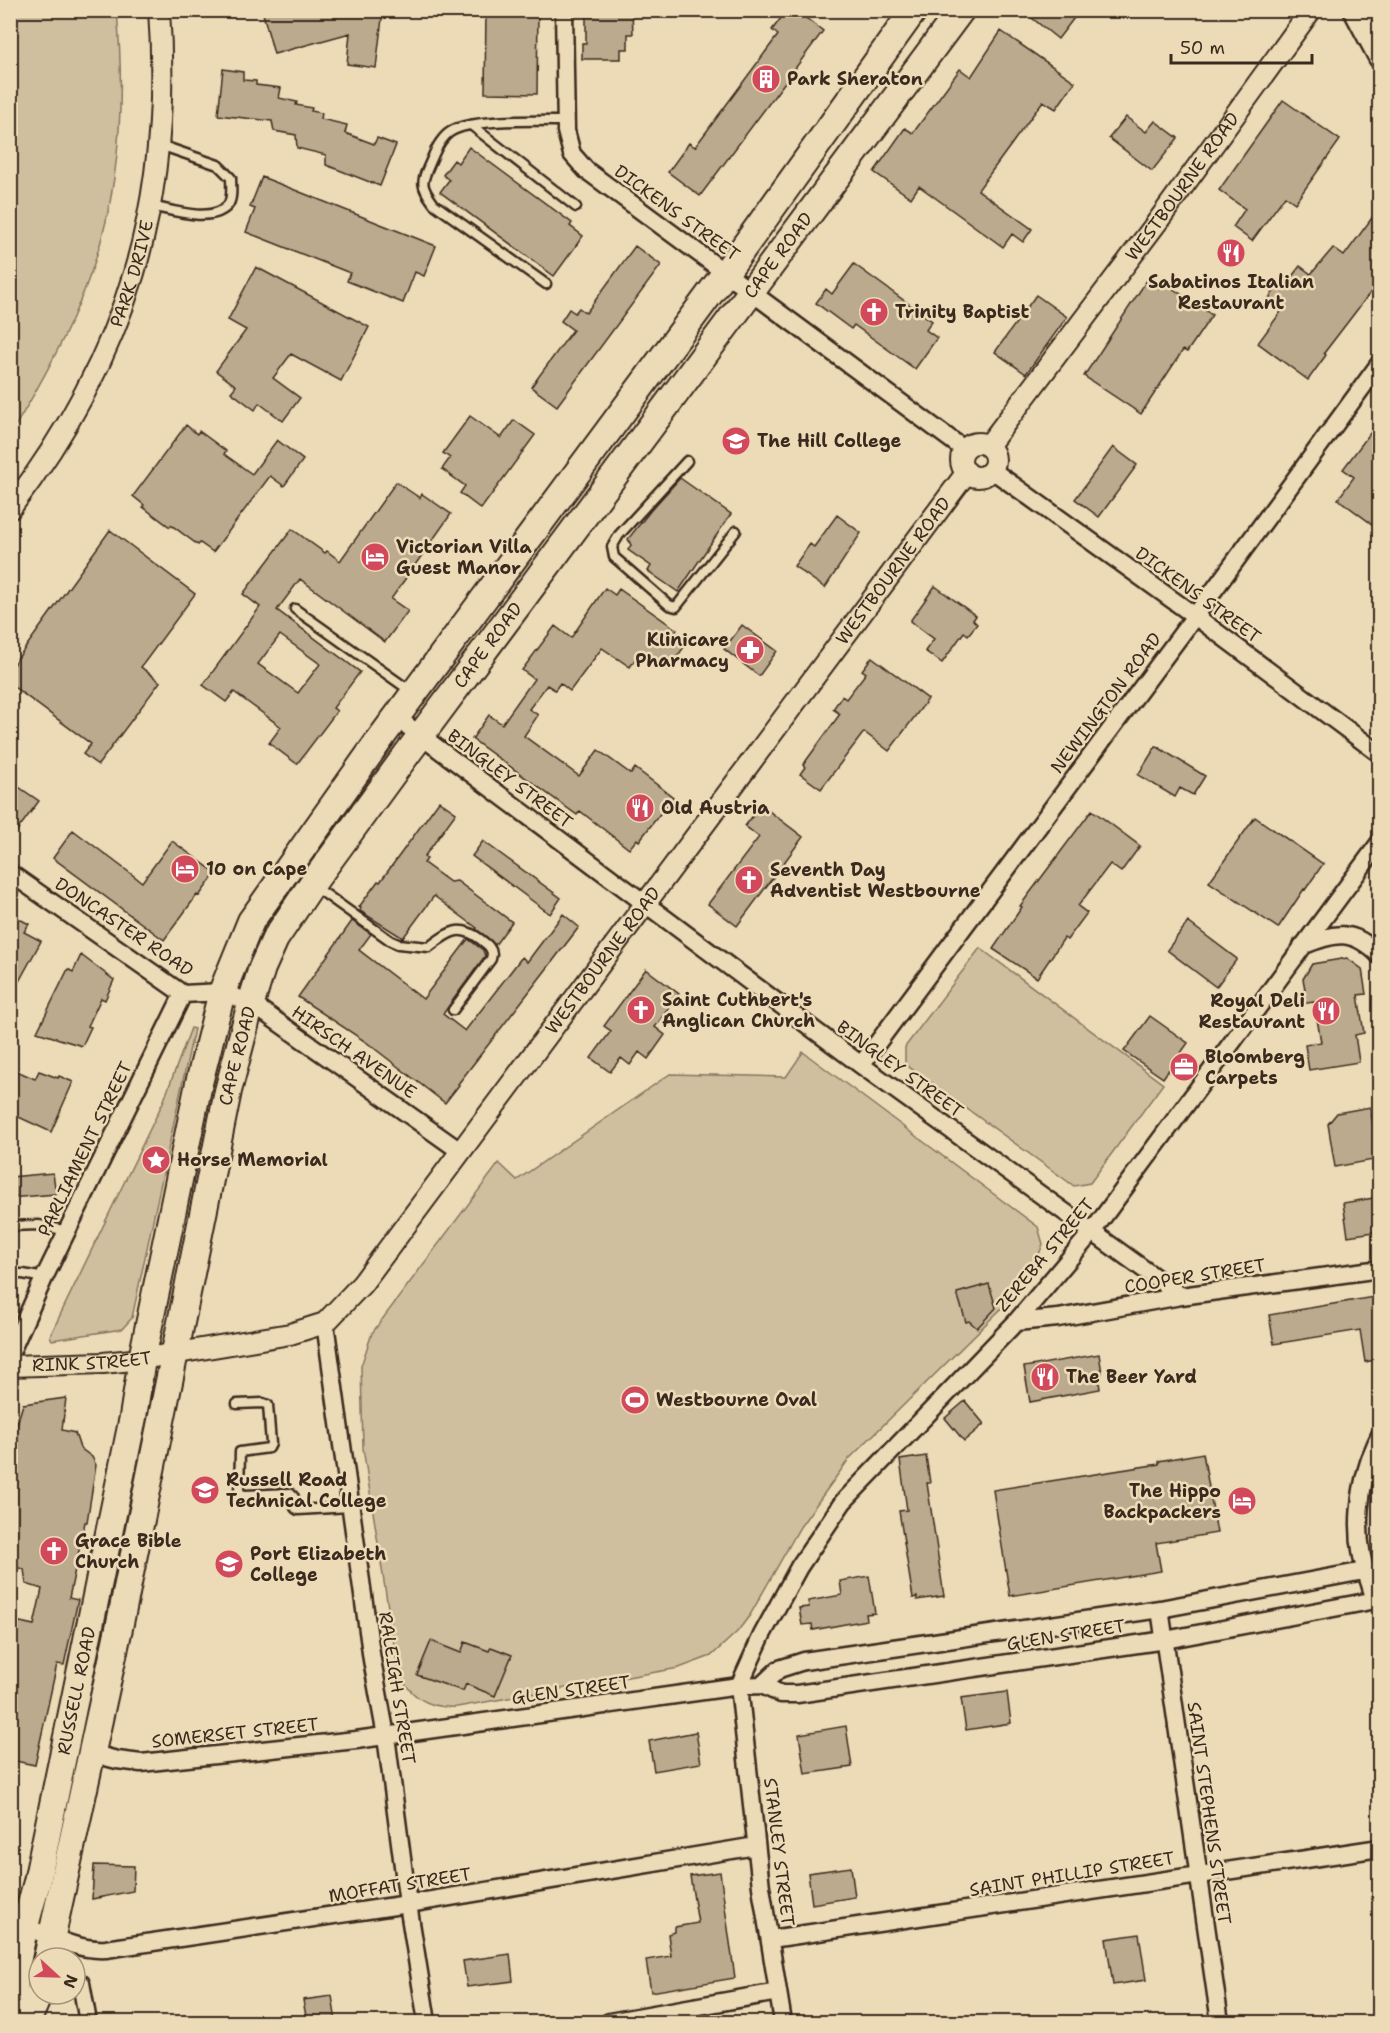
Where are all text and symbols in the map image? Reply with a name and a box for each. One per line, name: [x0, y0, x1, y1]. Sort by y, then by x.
scale bar: [1171, 27, 1312, 65]
text: 50 m: [1180, 36, 1225, 60]
building icon: Park Sheraton: [750, 63, 782, 95]
place label: Park Sheraton: [787, 67, 923, 91]
street label: WESTBOURNE ROAD: [1120, 108, 1245, 266]
street label: DICKENS STREET: [609, 159, 745, 267]
street label: CAPE ROAD: [738, 207, 818, 303]
street label: PARK DRIVE: [104, 218, 159, 331]
restaurant icon: Sabatinos Italian Restaurant: [1215, 237, 1247, 269]
place label: Sabatinos Italian Restaurant: [1148, 270, 1314, 315]
church icon: Trinity Baptist: [858, 296, 890, 328]
place label: Trinity Baptist: [895, 300, 1029, 324]
school or university icon: The Hill College: [720, 425, 752, 457]
place label: The Hill College: [757, 429, 902, 453]
street label: WESTBOURNE ROAD: [830, 492, 956, 650]
place label: Victorian Villa Guest Manor: [396, 535, 533, 580]
hotel icon: Victorian Villa Guest Manor: [359, 541, 391, 573]
street label: DICKENS STREET: [1130, 541, 1266, 649]
street label: CAPE ROAD: [448, 597, 528, 693]
place label: Klinicare Pharmacy: [635, 628, 729, 673]
street label: NEWINGTON ROAD: [1045, 628, 1167, 778]
pharmacy icon: Klinicare Pharmacy: [734, 634, 766, 666]
street label: BINGLEY STREET: [442, 724, 578, 834]
restaurant icon: Old Austria: [624, 792, 656, 824]
place label: Old Austria: [661, 796, 770, 820]
hotel icon: 10 on Cape: [169, 853, 201, 885]
place label: 10 on Cape: [206, 857, 308, 881]
place label: Seventh Day Adventist Westbourne: [770, 858, 981, 903]
church icon: Seventh Day Adventist Westbourne: [733, 864, 765, 896]
street label: DONCASTER ROAD: [50, 872, 198, 982]
street label: WESTBOURNE ROAD: [540, 882, 666, 1039]
place label: Saint Cuthbert's Anglican Church: [662, 988, 815, 1033]
place label: Royal Deli Restaurant: [1198, 989, 1305, 1034]
church icon: Saint Cuthbert's Anglican Church: [625, 994, 657, 1026]
restaurant icon: Royal Deli Restaurant: [1310, 995, 1342, 1027]
street label: HIRSCH AVENUE: [287, 1000, 421, 1104]
street label: CAPE ROAD: [213, 1004, 262, 1108]
street label: BINGLEY STREET: [832, 1015, 968, 1123]
place label: Bloomberg Carpets: [1205, 1045, 1305, 1090]
office icon: Bloomberg Carpets: [1168, 1051, 1200, 1083]
street label: PARLIAMENT STREET: [32, 1058, 138, 1240]
place icon: Horse Memorial: [140, 1144, 172, 1176]
place label: Horse Memorial: [177, 1148, 328, 1172]
street label: ZEREBA STREET: [990, 1193, 1100, 1317]
street label: COOPER STREET: [1123, 1253, 1267, 1299]
street label: RINK STREET: [32, 1346, 154, 1377]
restaurant icon: The Beer Yard: [1029, 1361, 1061, 1393]
place label: The Beer Yard: [1066, 1365, 1197, 1389]
sports icon: Westbourne Oval: [619, 1384, 651, 1416]
place label: Westbourne Oval: [656, 1388, 817, 1412]
place label: Russell Road Technical College: [226, 1468, 387, 1513]
school or university icon: Russell Road Technical College: [189, 1474, 221, 1506]
place label: The Hippo Backpackers: [1103, 1479, 1221, 1524]
hotel icon: The Hippo Backpackers: [1226, 1485, 1258, 1517]
place label: Grace Bible Church: [75, 1529, 182, 1574]
church icon: Grace Bible Church: [38, 1535, 70, 1567]
place label: Port Elizabeth College: [250, 1542, 386, 1587]
school or university icon: Port Elizabeth College: [213, 1548, 245, 1580]
street label: RALEIGH STREET: [373, 1610, 421, 1766]
street label: GLEN STREET: [1005, 1614, 1127, 1656]
street label: RUSSELL ROAD: [52, 1624, 101, 1757]
street label: GLEN STREET: [510, 1670, 632, 1710]
street label: SAINT STEPHENS STREET: [1182, 1700, 1236, 1926]
street label: SOMERSET STREET: [150, 1712, 320, 1754]
street label: STANLEY STREET: [758, 1776, 800, 1928]
street label: SAINT PHILLIP STREET: [968, 1846, 1176, 1902]
street label: MOFFAT STREET: [327, 1862, 473, 1908]
north arrow: [27, 1946, 87, 2006]
text: N: [58, 1972, 83, 1991]

